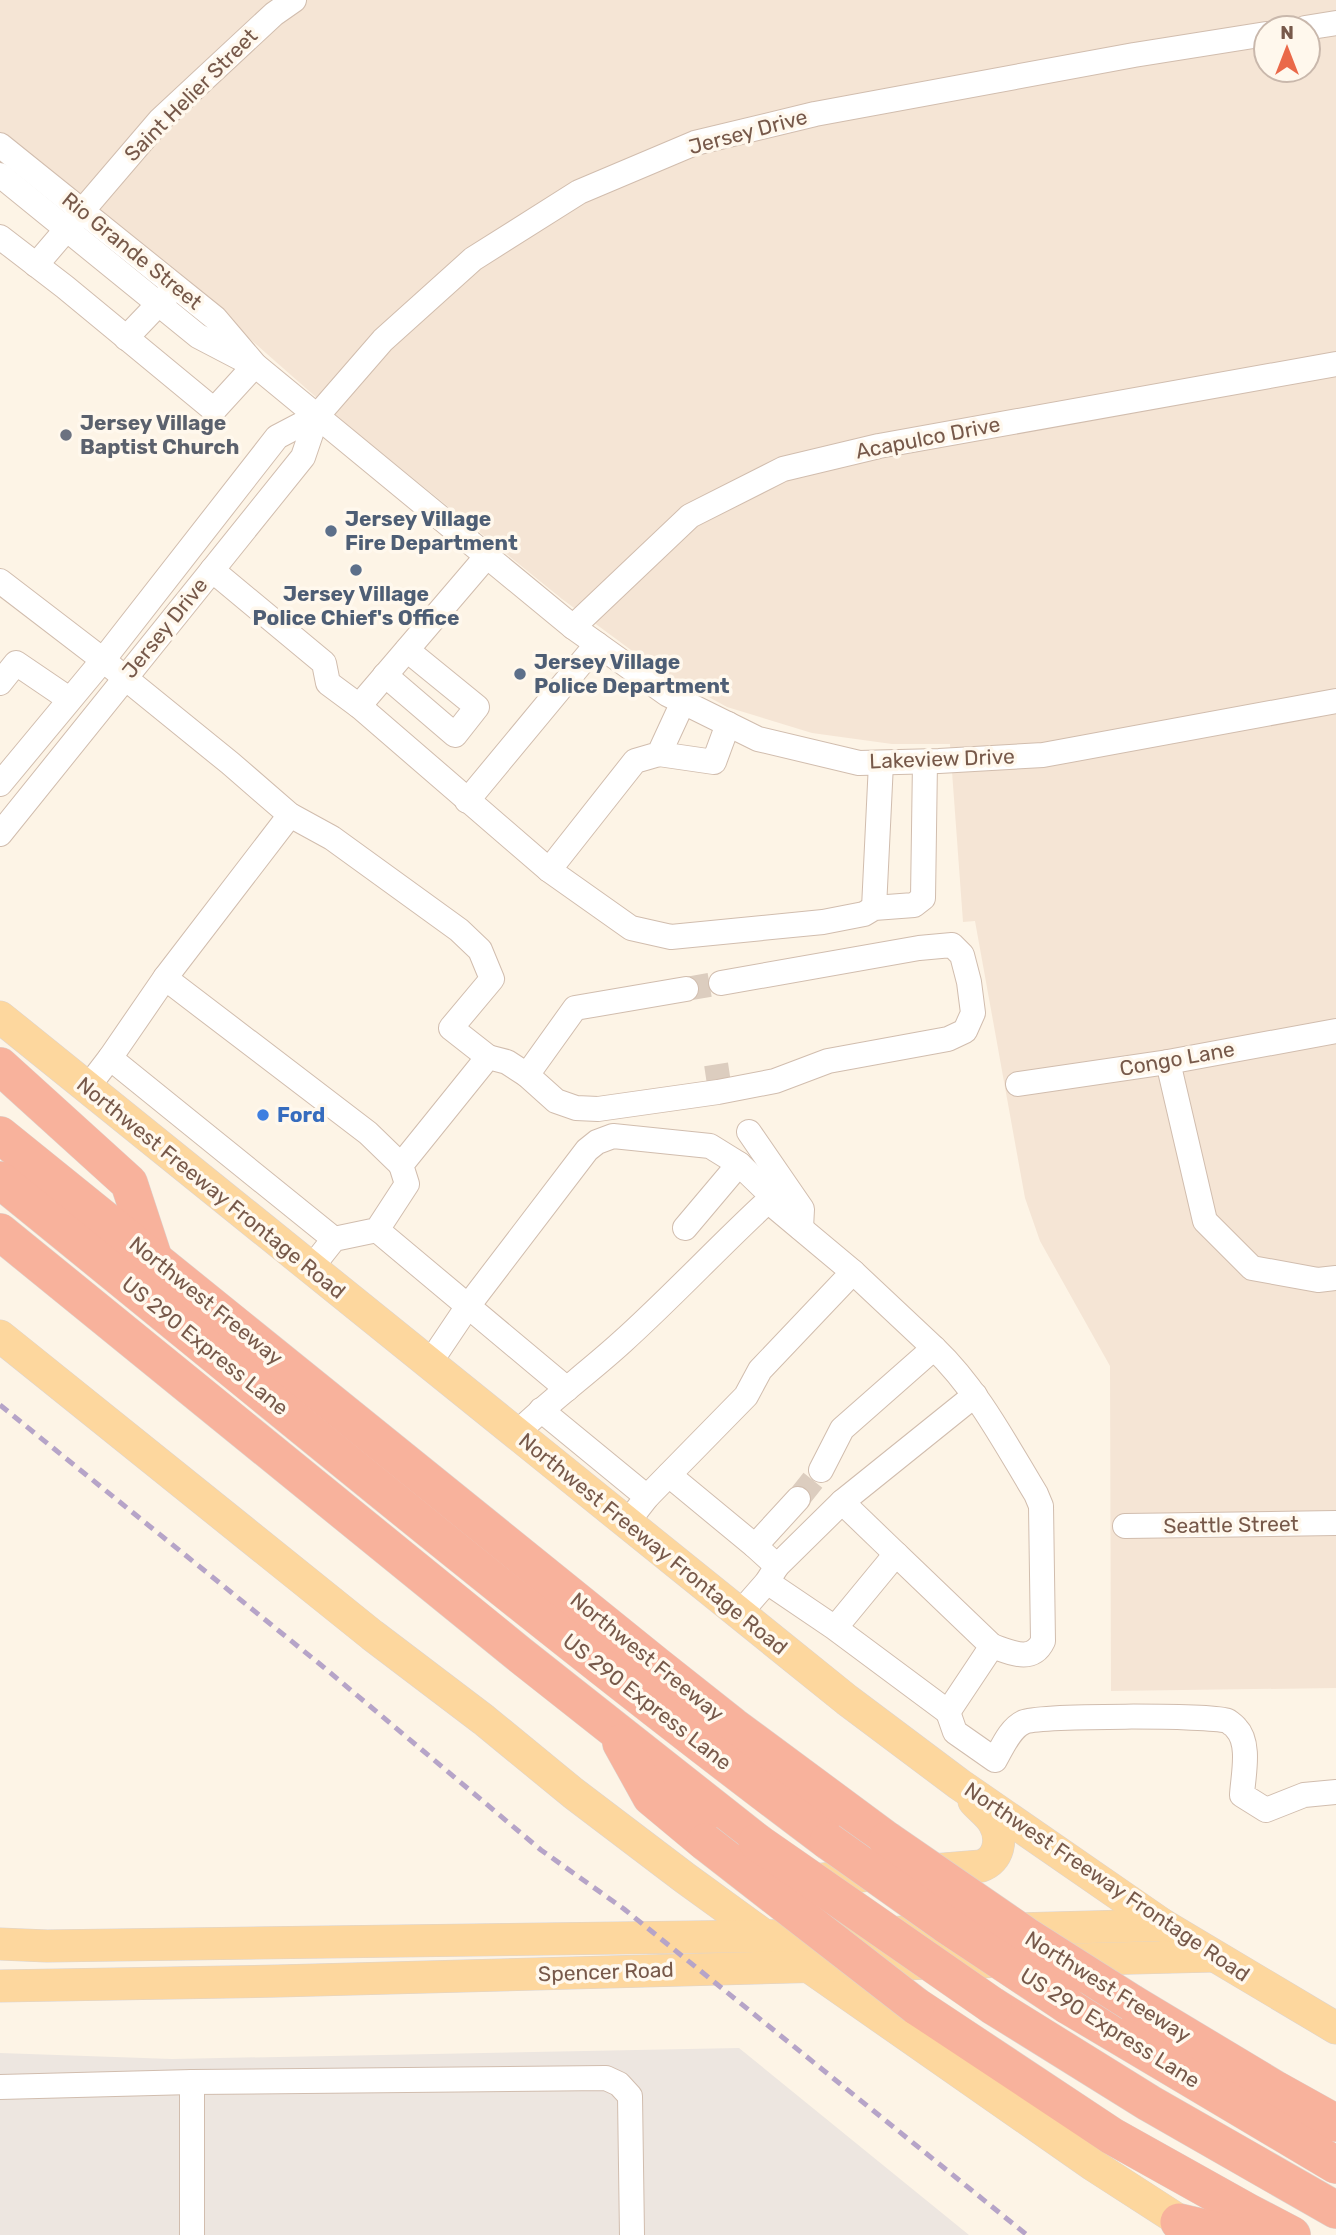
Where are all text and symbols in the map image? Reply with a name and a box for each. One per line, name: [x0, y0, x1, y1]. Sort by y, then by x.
north arrow: [1252, 14, 1322, 84]
text: N: [1280, 21, 1294, 44]
street label: Saint Helier Street: [119, 23, 262, 166]
street label: Jersey Drive: [686, 104, 810, 159]
street label: Rio Grande Street: [57, 187, 207, 315]
place label: Jersey Village Baptist Church: [80, 410, 239, 459]
street label: Acapulco Drive: [854, 411, 1002, 464]
marker: Jersey Village Baptist Church: [58, 427, 74, 443]
place label: Jersey Village Fire Department: [345, 506, 518, 555]
marker: Jersey Village Fire Department: [323, 523, 339, 539]
marker: Jersey Village Police Chief's Office: [348, 562, 364, 578]
street label: Jersey Drive: [117, 572, 213, 683]
place label: Jersey Village Police Chief's Office: [253, 581, 459, 630]
place label: Jersey Village Police Department: [534, 649, 730, 698]
marker: Jersey Village Police Department: [512, 666, 528, 682]
street label: Lakeview Drive: [869, 743, 1015, 774]
street label: Congo Lane: [1117, 1036, 1236, 1081]
street label: Northwest Freeway Frontage Road: [71, 1072, 351, 1304]
place label: Ford: [277, 1102, 325, 1127]
marker: Ford: [255, 1107, 271, 1123]
street label: Northwest Freeway: [124, 1231, 288, 1371]
street label: US 290 Express Lane: [117, 1271, 294, 1420]
street label: Northwest Freeway Frontage Road: [513, 1428, 793, 1660]
street label: Seattle Street: [1163, 1511, 1299, 1538]
street label: Northwest Freeway: [565, 1587, 729, 1727]
street label: US 290 Express Lane: [558, 1628, 736, 1775]
street label: Northwest Freeway Frontage Road: [960, 1777, 1254, 1987]
street label: Northwest Freeway: [1021, 1926, 1195, 2048]
street label: Spencer Road: [538, 1957, 674, 1986]
street label: US 290 Express Lane: [1016, 1962, 1205, 2093]

